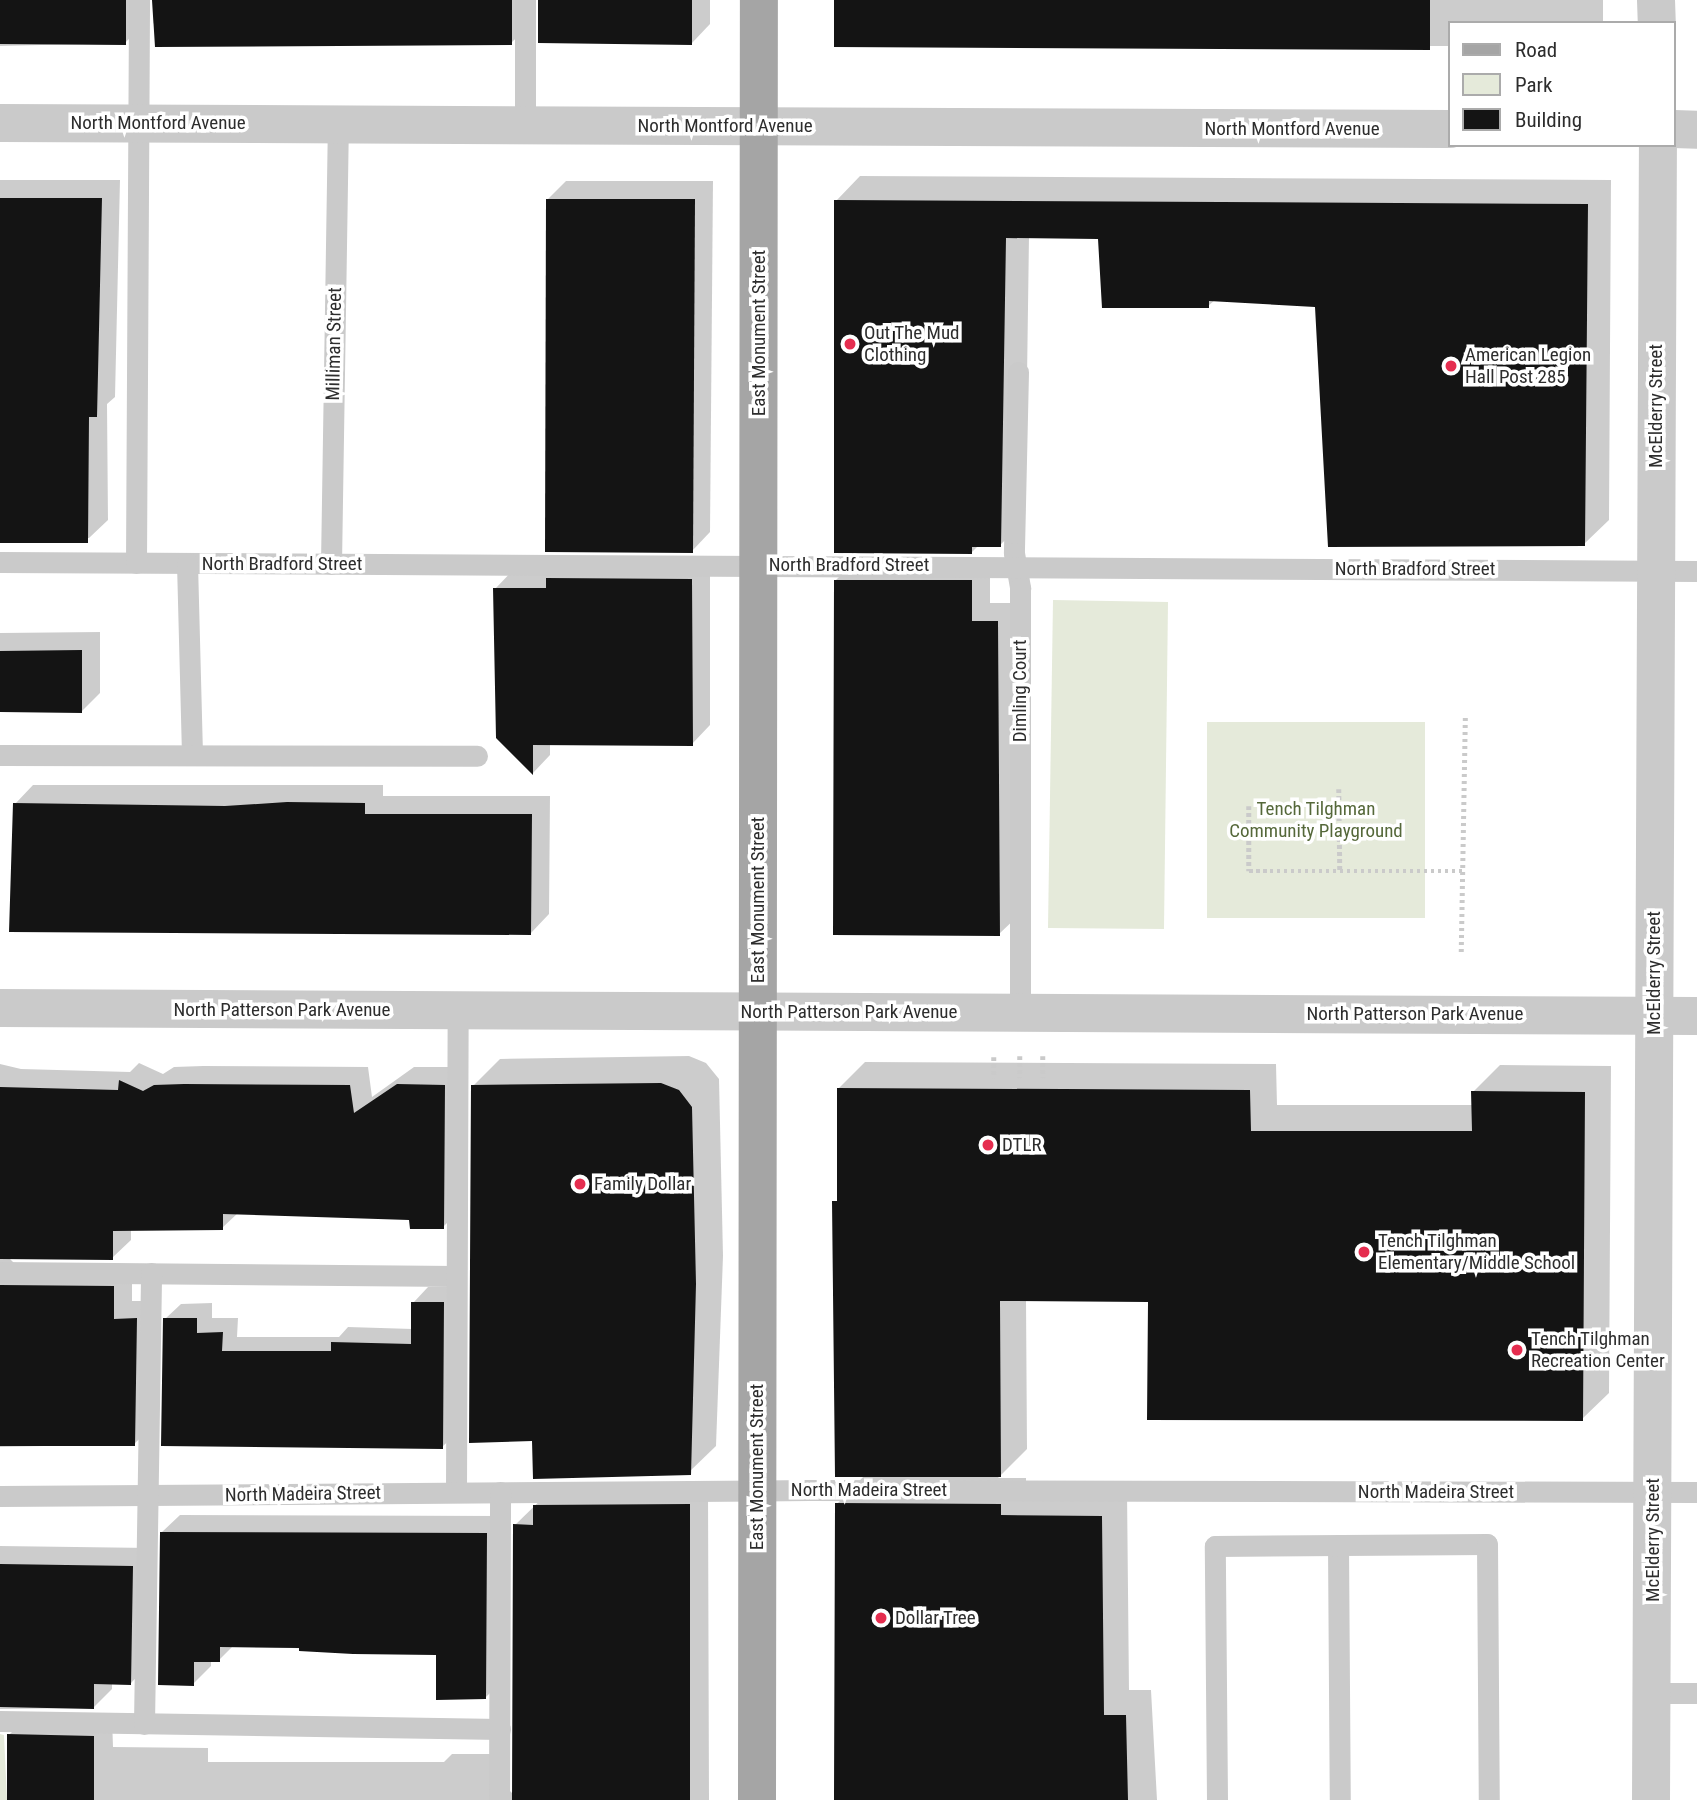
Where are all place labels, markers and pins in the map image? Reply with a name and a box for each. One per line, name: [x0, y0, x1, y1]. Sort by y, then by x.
place label: Out The Mud Clothing: [864, 322, 960, 366]
marker: Out The Mud Clothing: [842, 336, 858, 352]
place label: American Legion Hall Post 285: [1465, 344, 1591, 388]
marker: American Legion Hall Post 285: [1443, 358, 1459, 374]
place label: DTLR: [1002, 1134, 1042, 1156]
marker: DTLR: [980, 1137, 996, 1153]
place label: Family Dollar: [594, 1173, 691, 1195]
marker: Family Dollar: [572, 1176, 588, 1192]
place label: Tench Tilghman Elementary/Middle School: [1378, 1230, 1575, 1274]
marker: Tench Tilghman Elementary/Middle School: [1356, 1244, 1372, 1260]
place label: Tench Tilghman Recreation Center: [1531, 1328, 1665, 1372]
marker: Tench Tilghman Recreation Center: [1509, 1342, 1525, 1358]
place label: Dollar Tree: [895, 1607, 976, 1629]
marker: Dollar Tree: [873, 1610, 889, 1626]

